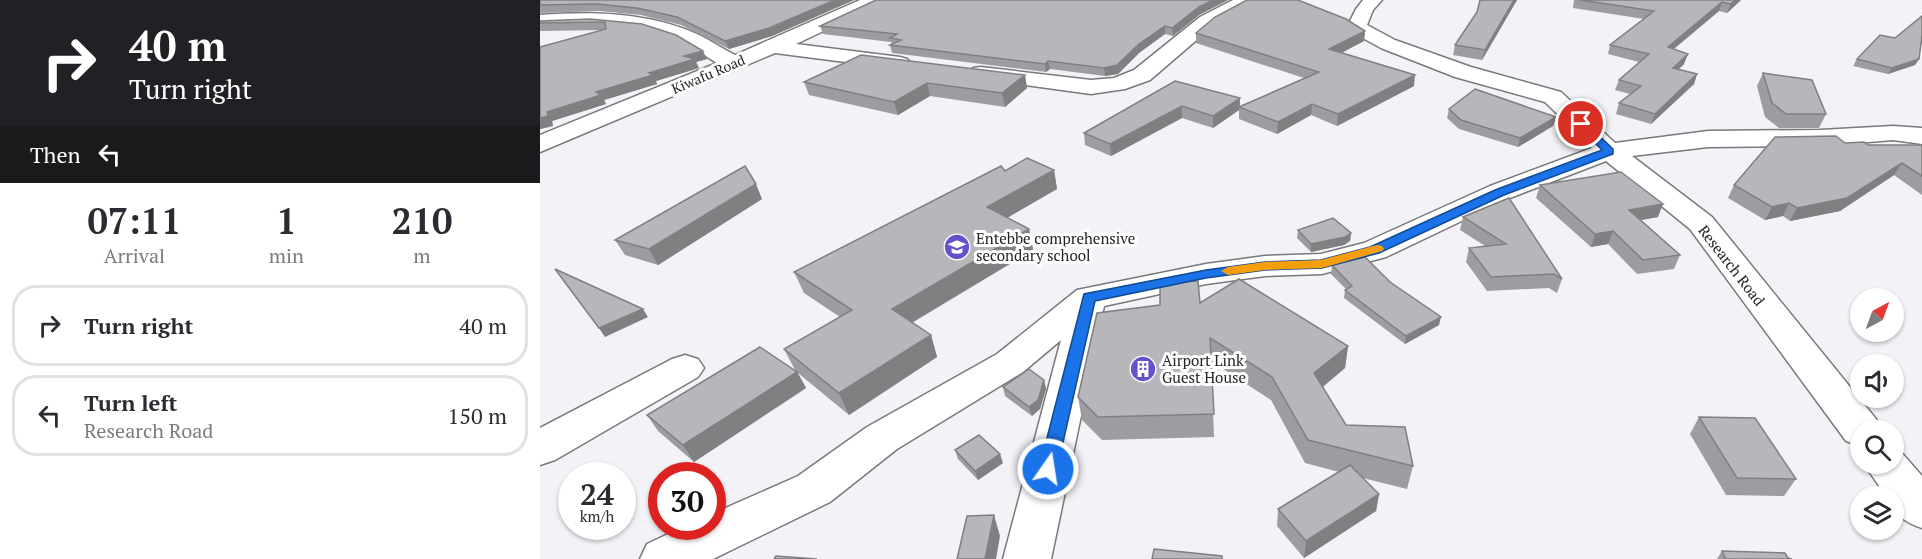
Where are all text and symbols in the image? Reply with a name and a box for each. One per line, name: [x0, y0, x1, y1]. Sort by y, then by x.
text: 40 m: [129, 17, 227, 73]
icon: right: [30, 24, 108, 102]
street label: Kiwafu Road: [668, 50, 748, 98]
text: Turn right: [129, 71, 252, 107]
pin: [1555, 98, 1606, 149]
icon: arrive: [1564, 107, 1597, 140]
icon: left: [93, 138, 126, 171]
text: Then: [30, 140, 81, 169]
text: 07:11: [88, 197, 181, 244]
text: 1: [276, 197, 297, 244]
text: 210: [391, 197, 452, 244]
street label: Research Road: [1694, 221, 1770, 309]
place label: Entebbe comprehensive secondary school: [976, 228, 1135, 265]
school or university icon: Entebbe comprehensive secondary school: [942, 232, 972, 262]
text: Arrival: [104, 242, 165, 269]
text: min: [269, 242, 304, 269]
text: m: [413, 242, 431, 269]
north arrow: [1850, 288, 1904, 342]
map controls: [1850, 288, 1904, 540]
icon: right: [33, 309, 66, 342]
text: Turn right: [84, 311, 193, 340]
text: 40 m: [459, 311, 507, 340]
place label: Airport Link Guest House: [1162, 350, 1246, 387]
building icon: Airport Link Guest House: [1128, 354, 1158, 384]
button: sound: [1850, 354, 1904, 408]
text: Turn left: [84, 388, 177, 417]
icon: left: [33, 399, 66, 432]
text: 150 m: [447, 401, 507, 430]
text: Research Road: [84, 417, 213, 444]
button: search: [1850, 420, 1904, 474]
position arrow: [1016, 437, 1080, 501]
speed limit sign: 30: [648, 462, 726, 540]
text: 24: [580, 474, 614, 514]
button: layers: [1850, 486, 1904, 540]
text: km/h: [580, 506, 614, 526]

